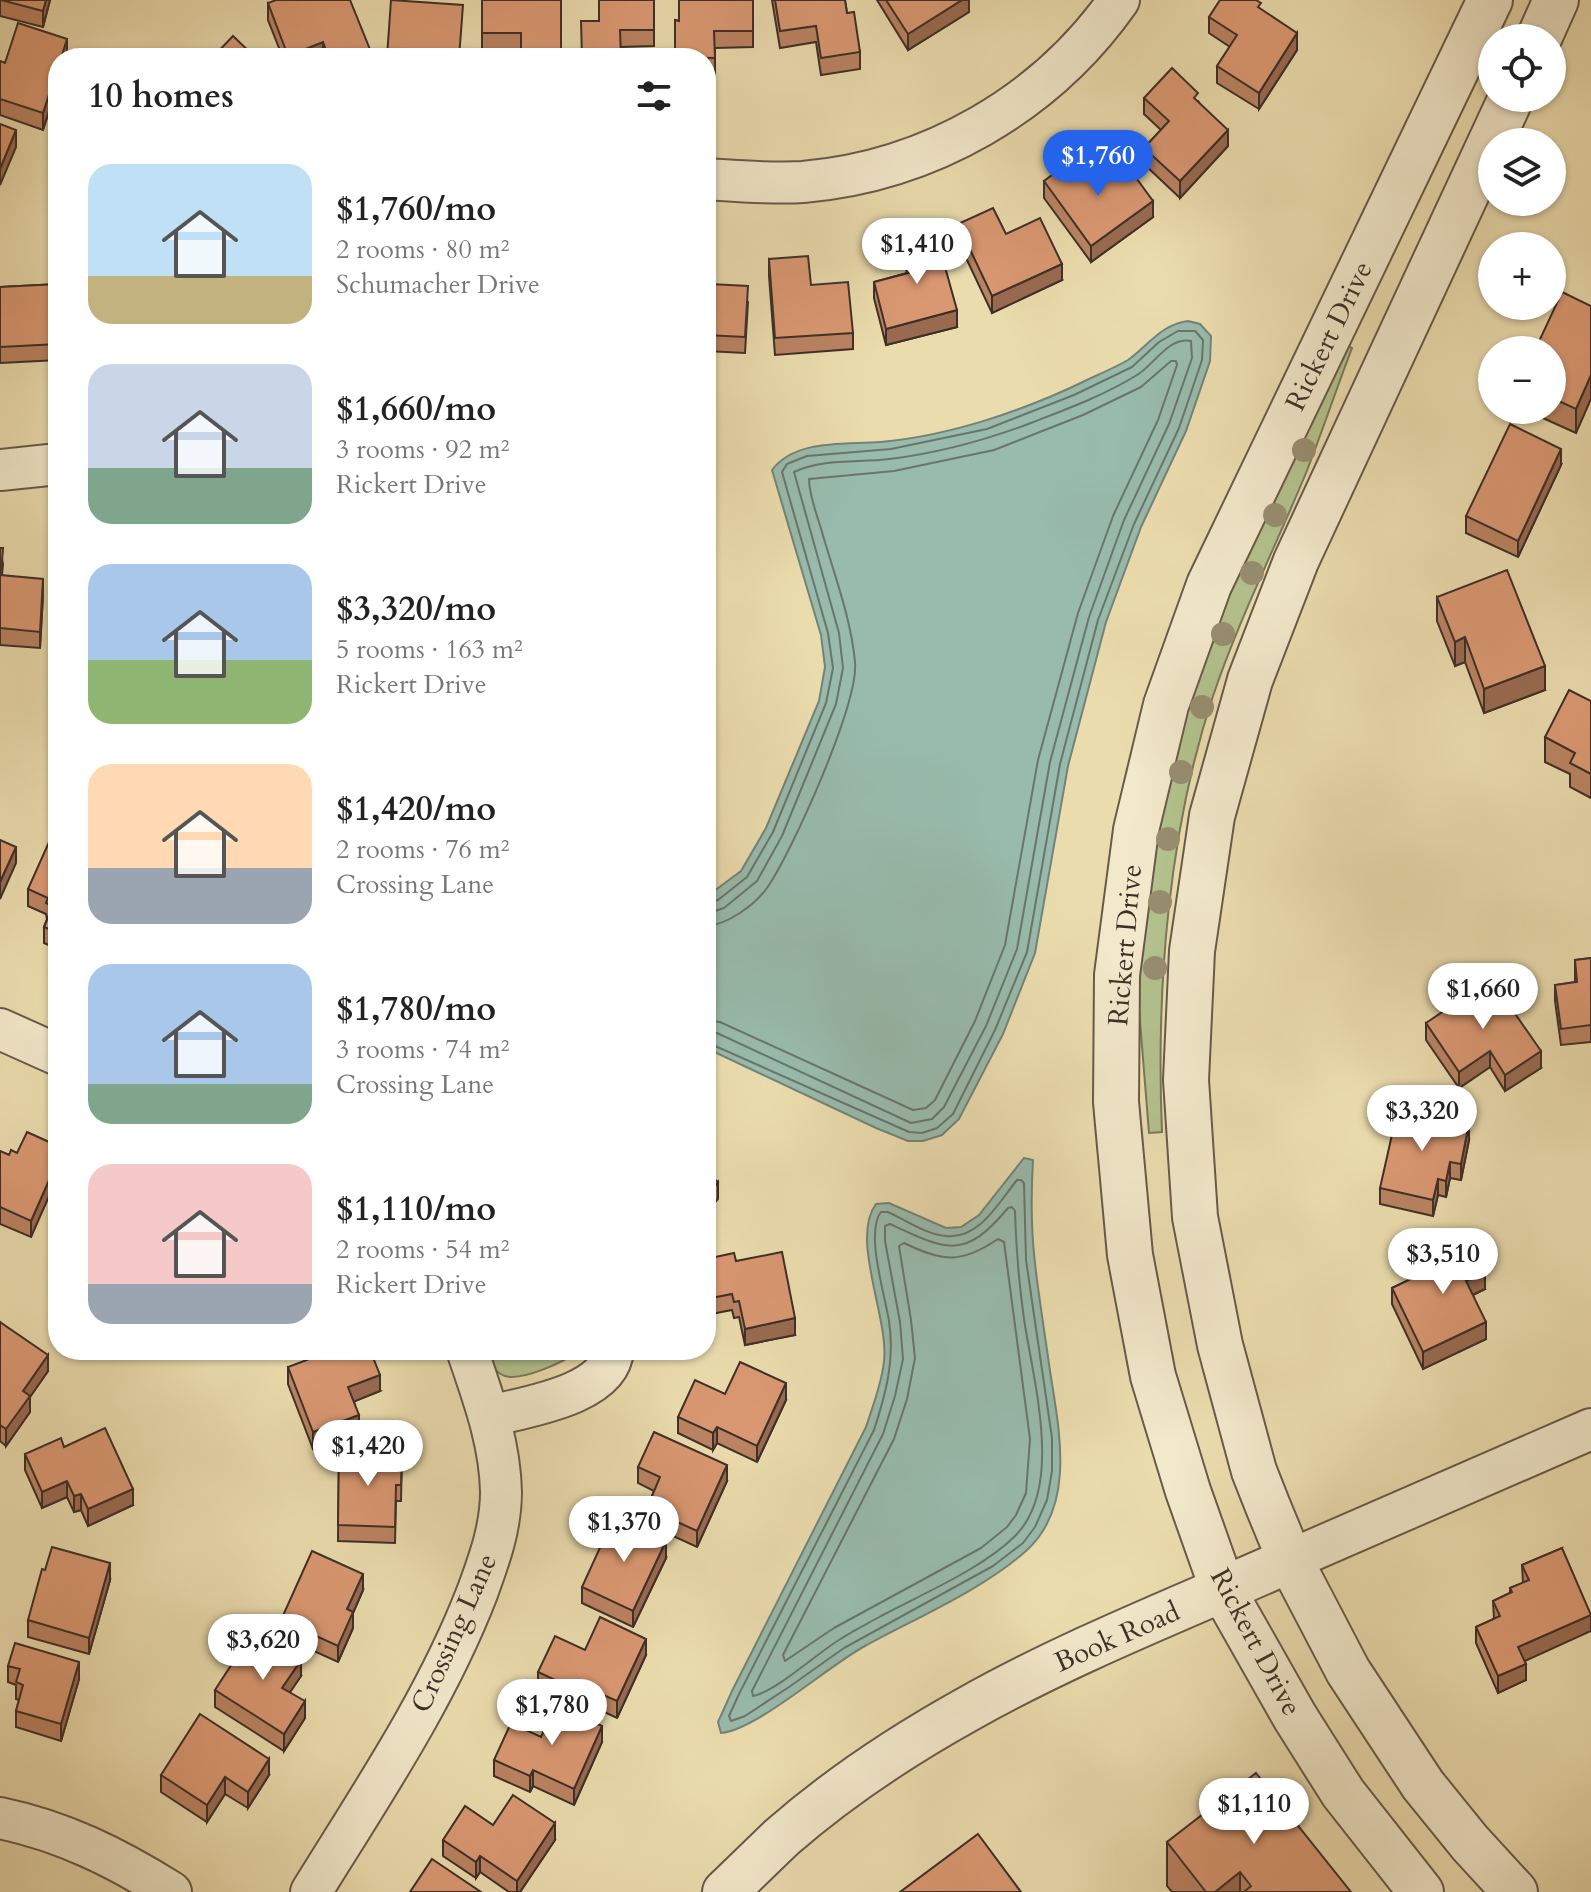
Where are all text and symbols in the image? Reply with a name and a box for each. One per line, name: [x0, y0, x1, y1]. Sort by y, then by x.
map controls: [1478, 24, 1566, 424]
button: locate: [1478, 24, 1566, 112]
text: 10 homes: [88, 73, 234, 119]
icon: filters: [632, 74, 676, 118]
button: layers: [1478, 128, 1566, 216]
pin: $1,760: [1033, 130, 1163, 198]
text: $1,760: [1061, 138, 1135, 173]
text: $1,760/mo: [336, 186, 496, 232]
icon: home: [152, 196, 248, 292]
pin: $1,410: [852, 218, 982, 286]
text: $1,410: [880, 226, 954, 261]
text: 2 rooms · 80 m²: [336, 232, 509, 267]
button: +: [1478, 232, 1566, 320]
street label: Rickert Drive: [1276, 255, 1382, 417]
text: Schumacher Drive: [336, 267, 540, 302]
button: −: [1478, 336, 1566, 424]
text: $1,660/mo: [336, 386, 496, 432]
icon: home: [152, 396, 248, 492]
text: 3 rooms · 92 m²: [336, 432, 509, 467]
text: Rickert Drive: [336, 467, 486, 502]
text: $3,320/mo: [336, 586, 496, 632]
icon: home: [152, 596, 248, 692]
text: 5 rooms · 163 m²: [336, 632, 523, 667]
text: Rickert Drive: [336, 667, 486, 702]
text: $1,420/mo: [336, 786, 496, 832]
icon: home: [152, 796, 248, 892]
text: 2 rooms · 76 m²: [336, 832, 509, 867]
street label: Rickert Drive: [1099, 863, 1151, 1027]
text: Crossing Lane: [336, 867, 494, 902]
pin: $1,660: [1418, 963, 1548, 1031]
text: $1,660: [1446, 971, 1520, 1006]
text: $1,780/mo: [336, 986, 496, 1032]
icon: home: [152, 996, 248, 1092]
text: 3 rooms · 74 m²: [336, 1032, 509, 1067]
text: Crossing Lane: [336, 1067, 494, 1102]
pin: $3,320: [1357, 1085, 1487, 1153]
text: $3,320: [1385, 1093, 1459, 1128]
text: $1,110/mo: [336, 1186, 496, 1232]
icon: home: [152, 1196, 248, 1292]
pin: $3,510: [1378, 1228, 1508, 1296]
text: 2 rooms · 54 m²: [336, 1232, 509, 1267]
text: $3,510: [1406, 1236, 1480, 1271]
text: Rickert Drive: [336, 1267, 486, 1302]
pin: $1,420: [303, 1420, 433, 1488]
text: $1,420: [331, 1428, 405, 1463]
pin: $1,370: [559, 1496, 689, 1564]
text: $1,370: [587, 1504, 661, 1539]
street label: Crossing Lane: [402, 1548, 506, 1718]
street label: Rickert Drive: [1201, 1562, 1311, 1722]
street label: Book Road: [1048, 1592, 1186, 1681]
pin: $3,620: [198, 1614, 328, 1682]
text: $3,620: [226, 1622, 300, 1657]
pin: $1,780: [487, 1679, 617, 1747]
text: $1,780: [515, 1687, 589, 1722]
pin: $1,110: [1189, 1778, 1319, 1846]
text: $1,110: [1217, 1786, 1291, 1821]

